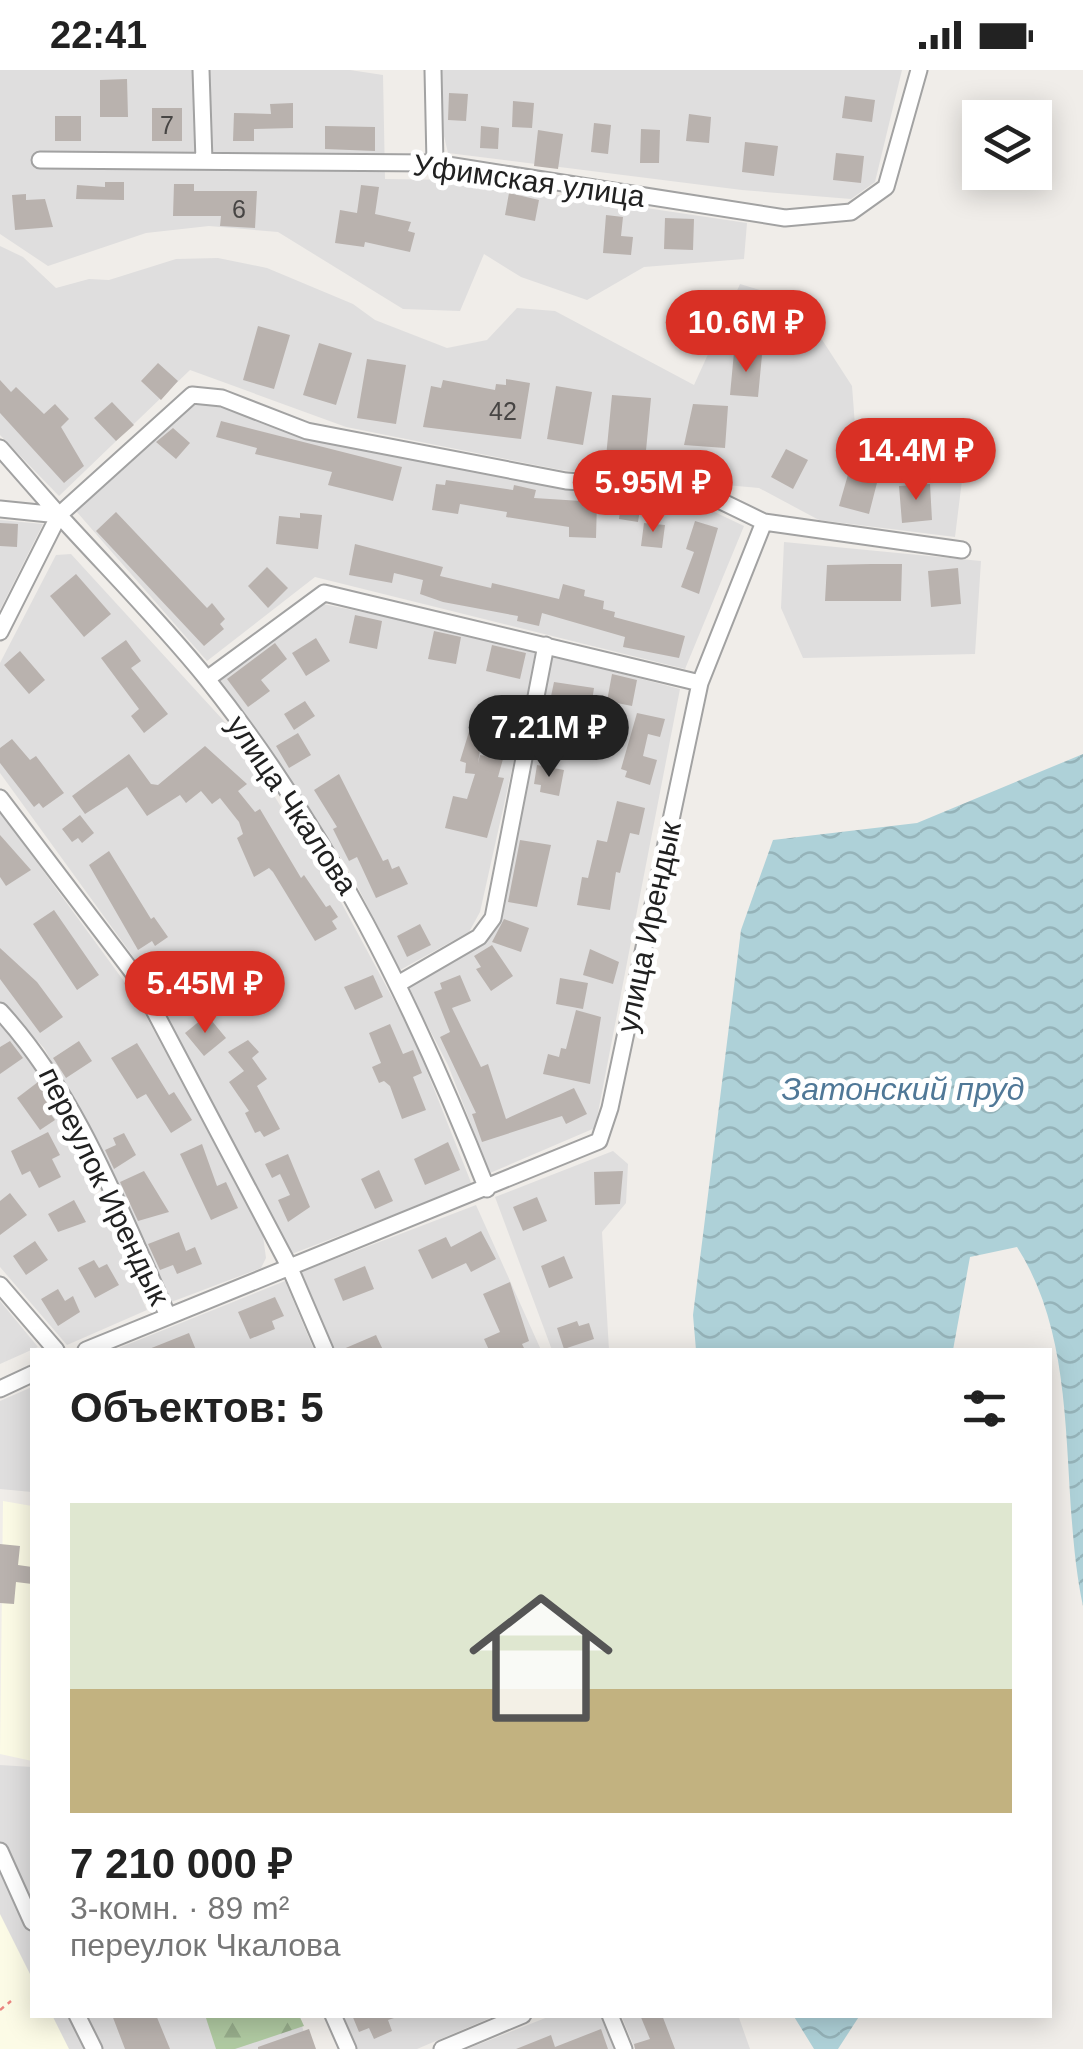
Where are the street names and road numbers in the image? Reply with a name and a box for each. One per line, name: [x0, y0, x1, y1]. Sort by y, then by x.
street label: Уфимская улица: [411, 148, 647, 213]
street label: улица Чкалова: [221, 709, 364, 900]
street label: улица Ирендык: [610, 818, 687, 1035]
street label: переулок Ирендык: [33, 1062, 177, 1311]

